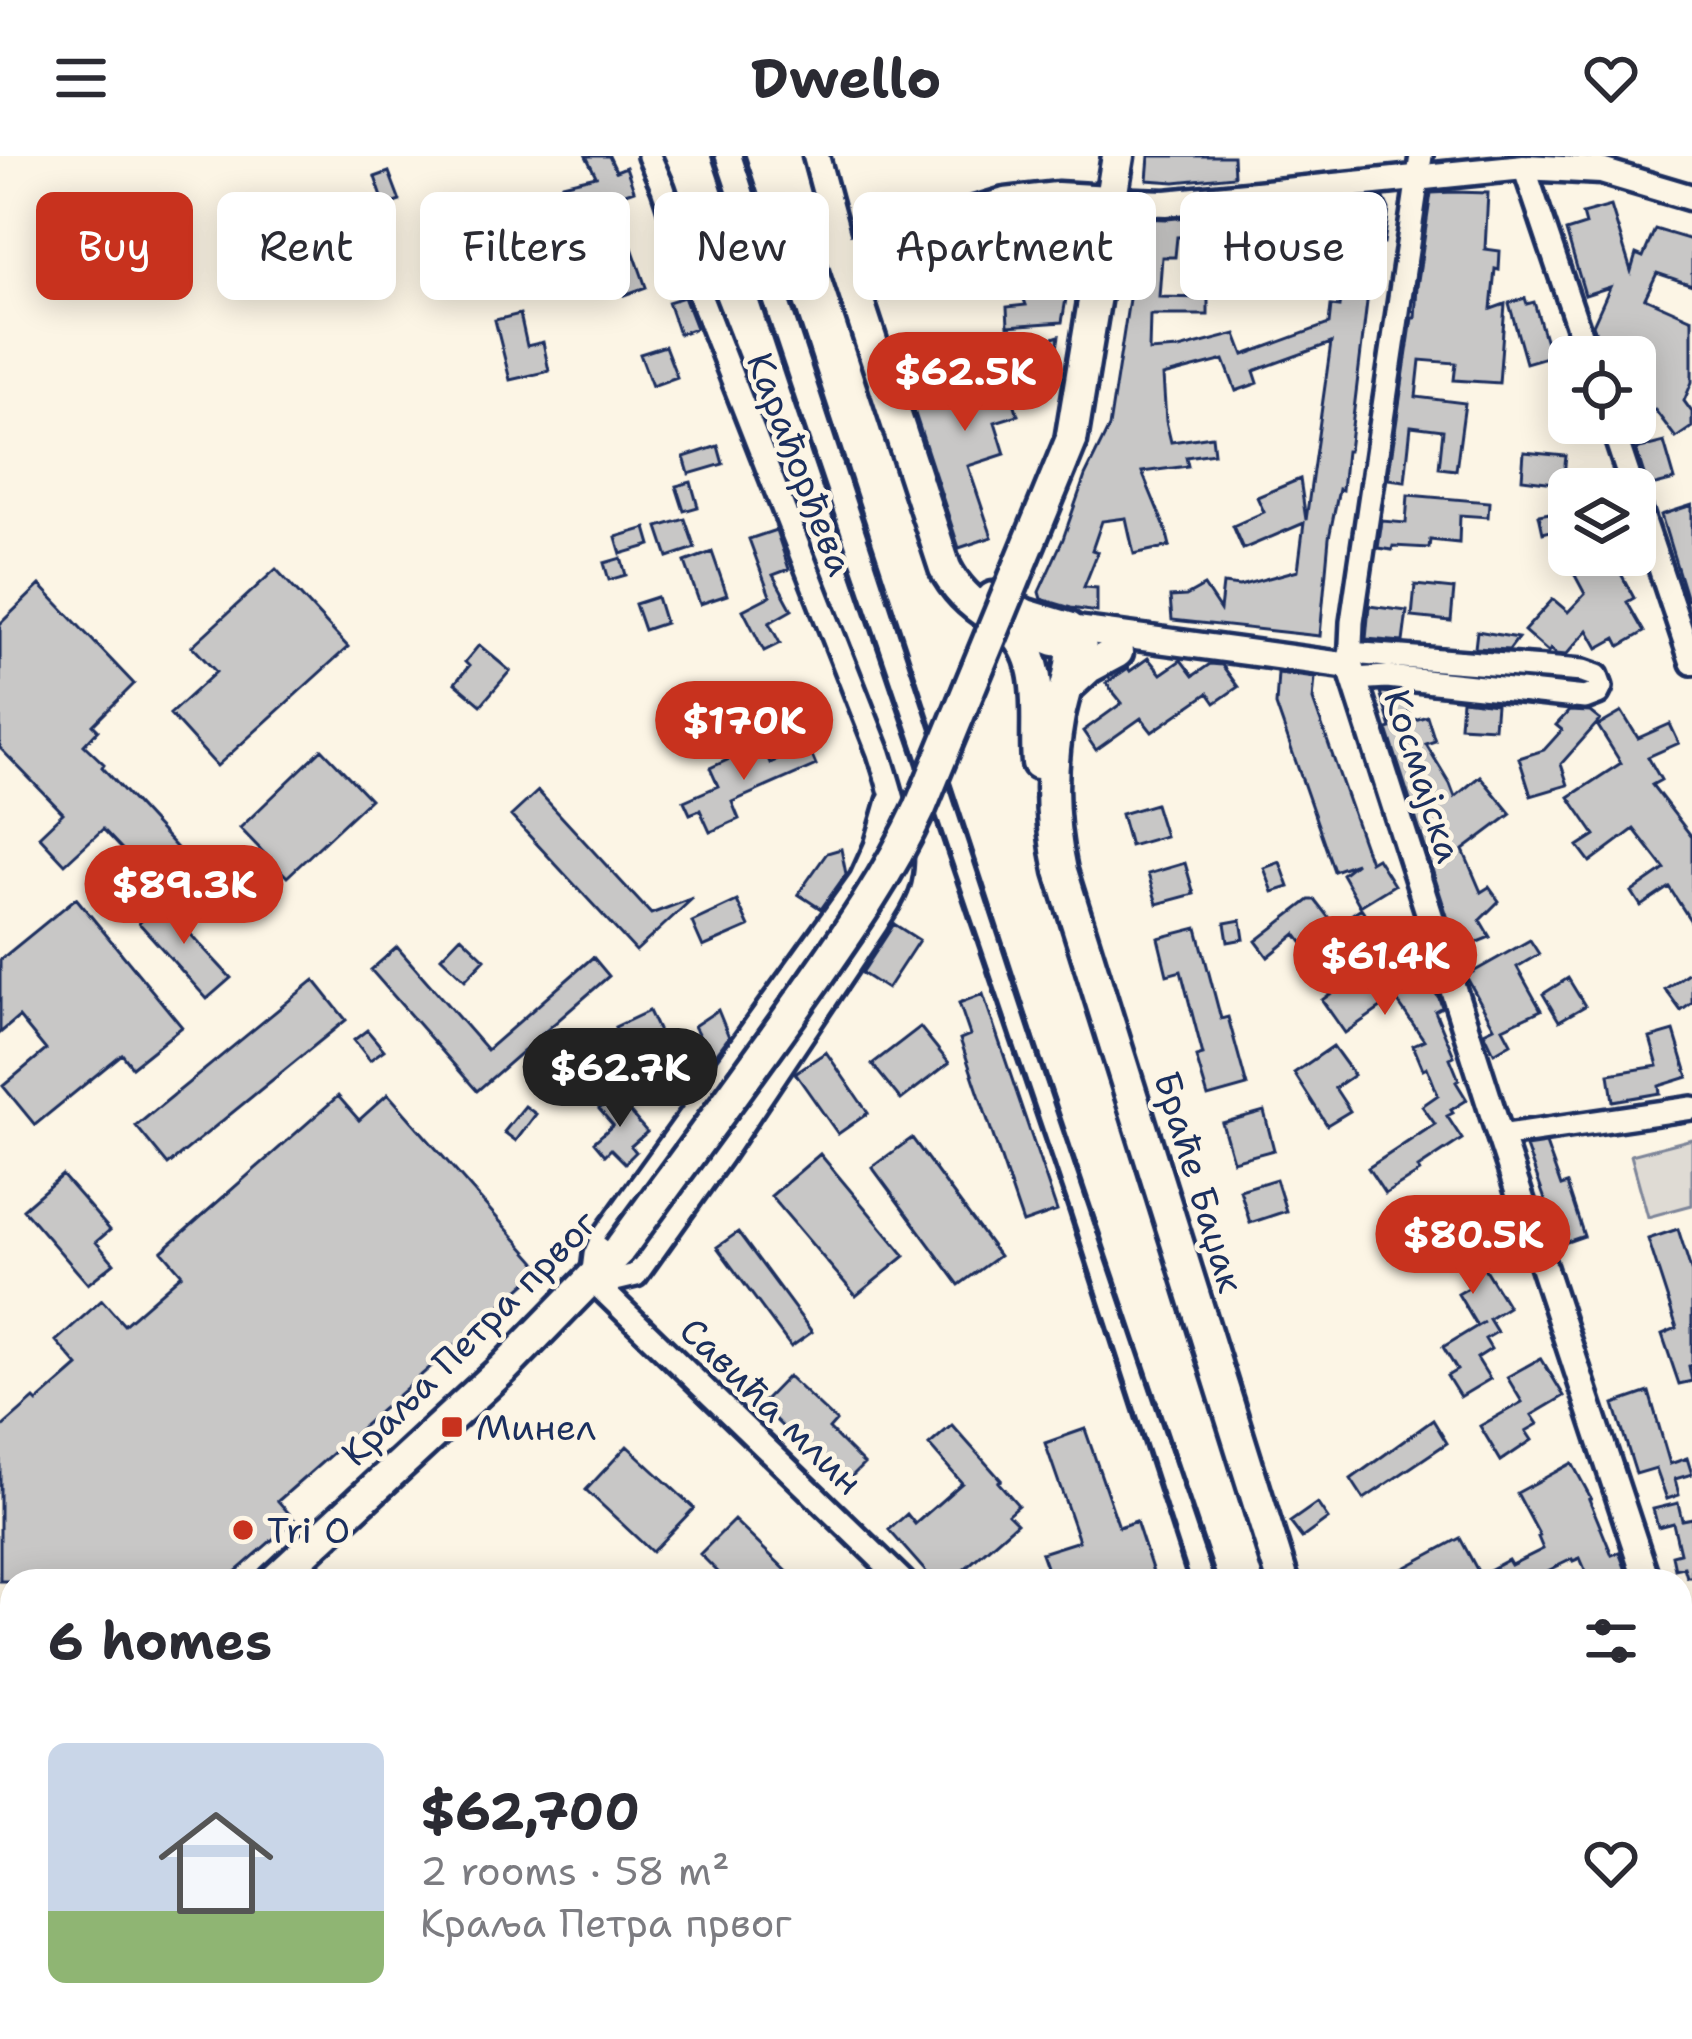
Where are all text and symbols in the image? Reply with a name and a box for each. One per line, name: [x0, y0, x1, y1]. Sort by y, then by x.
text: Dwello: [751, 42, 941, 114]
icon: menu: [48, 45, 114, 111]
icon: heart: [1578, 45, 1644, 111]
chip: Buy: [36, 192, 193, 300]
chip: Rent: [217, 192, 396, 300]
chip: Filters: [420, 192, 630, 300]
chip: New: [654, 192, 829, 300]
chip: Apartment: [853, 192, 1156, 300]
chip: House: [1180, 192, 1387, 300]
pin: $62.5K: [867, 332, 1063, 434]
map controls: [1548, 336, 1656, 576]
button: locate: [1548, 336, 1656, 444]
street label: Карађорђева: [735, 345, 865, 583]
text: $62.5K: [894, 345, 1036, 397]
button: layers: [1548, 468, 1656, 576]
pin: $170K: [660, 681, 828, 783]
street label: Космајска: [1372, 683, 1474, 869]
text: $170K: [682, 694, 806, 746]
pin: $89.3K: [86, 845, 282, 947]
text: $89.3K: [111, 858, 257, 910]
pin: $61.4K: [1287, 916, 1483, 1018]
text: $61.4K: [1320, 929, 1450, 981]
pin: $62.7K: [522, 1028, 718, 1130]
text: $62.7K: [550, 1041, 690, 1093]
street label: Браће Баџак: [1142, 1066, 1256, 1298]
pin: $80.5K: [1375, 1195, 1571, 1297]
street label: Краља Петра првог: [330, 1199, 608, 1477]
text: $80.5K: [1402, 1208, 1544, 1260]
street label: Савића млин: [669, 1306, 873, 1506]
place label: Минел: [476, 1403, 596, 1452]
marker: Минел: [439, 1414, 465, 1440]
place label: Tri O: [267, 1506, 350, 1555]
marker: Tri O: [230, 1517, 256, 1543]
text: 6 homes: [48, 1607, 272, 1675]
icon: filters: [1578, 1608, 1644, 1674]
text: $62,700: [420, 1777, 640, 1845]
icon: home: [144, 1791, 288, 1935]
icon: heart: [1578, 1830, 1644, 1896]
text: 2 rooms · 58 m²: [420, 1845, 730, 1897]
text: Краља Петра првог: [420, 1897, 792, 1949]

